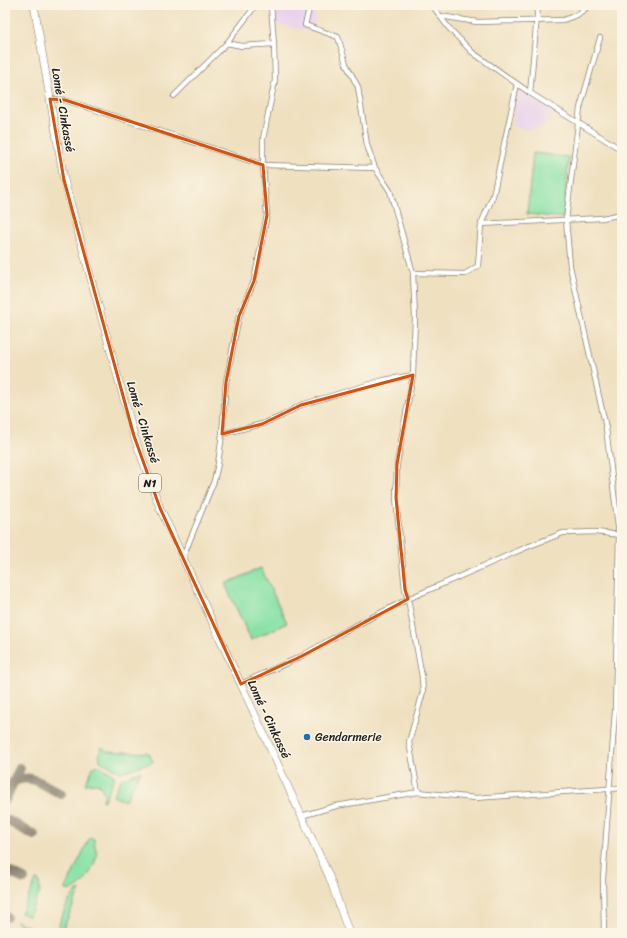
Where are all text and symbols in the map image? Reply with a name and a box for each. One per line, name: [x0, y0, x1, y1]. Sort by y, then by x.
street label: Lomé - Cinkassé: [45, 66, 81, 154]
street label: Lomé - Cinkassé: [120, 378, 166, 466]
road number: N1: [139, 474, 161, 492]
street label: Lomé - Cinkassé: [241, 676, 297, 762]
place label: Gendarmerie: [315, 726, 382, 748]
marker: Gendarmerie: [302, 732, 312, 742]

